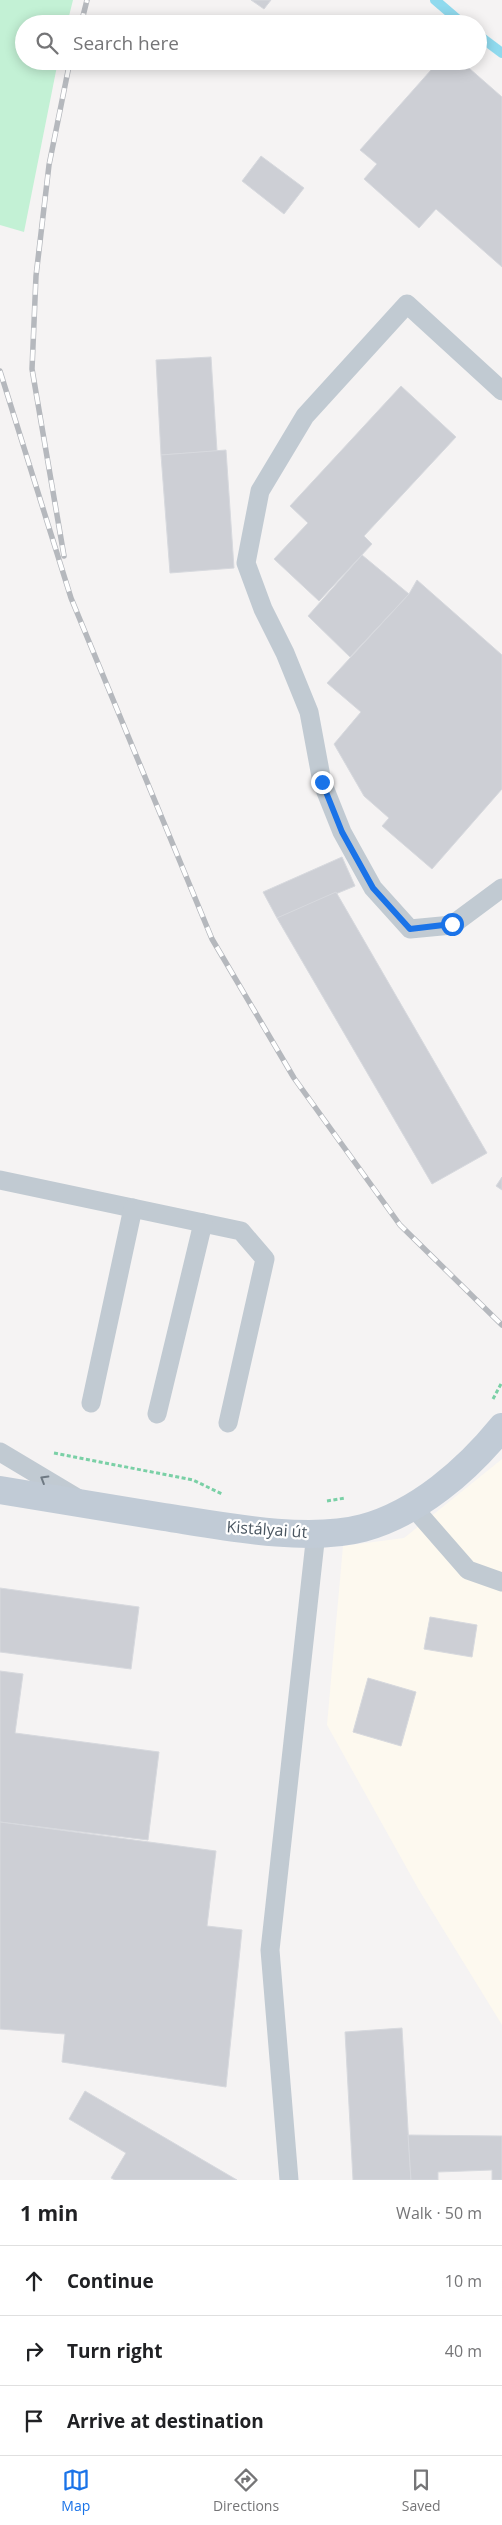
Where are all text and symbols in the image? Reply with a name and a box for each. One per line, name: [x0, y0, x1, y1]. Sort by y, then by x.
search box: [15, 15, 487, 70]
icon: search: [33, 29, 61, 57]
text: Search here: [73, 30, 179, 56]
route end: [311, 771, 334, 794]
route start: [441, 913, 464, 936]
one-way arrow: [41, 1475, 50, 1485]
street label: Kistályai út: [226, 1515, 308, 1543]
text: 1 min: [20, 2199, 78, 2227]
text: Walk · 50 m: [396, 2202, 482, 2224]
icon: ahead: [20, 2267, 48, 2295]
text: Continue: [67, 2268, 154, 2294]
text: 10 m: [445, 2270, 482, 2292]
icon: right: [20, 2337, 48, 2365]
text: Turn right: [67, 2338, 162, 2364]
text: 40 m: [445, 2340, 482, 2362]
icon: arrive: [20, 2407, 48, 2435]
text: Arrive at destination: [67, 2408, 264, 2434]
tab: Map: [61, 2466, 90, 2515]
tab: Directions: [213, 2466, 279, 2515]
tab: Saved: [402, 2466, 441, 2515]

